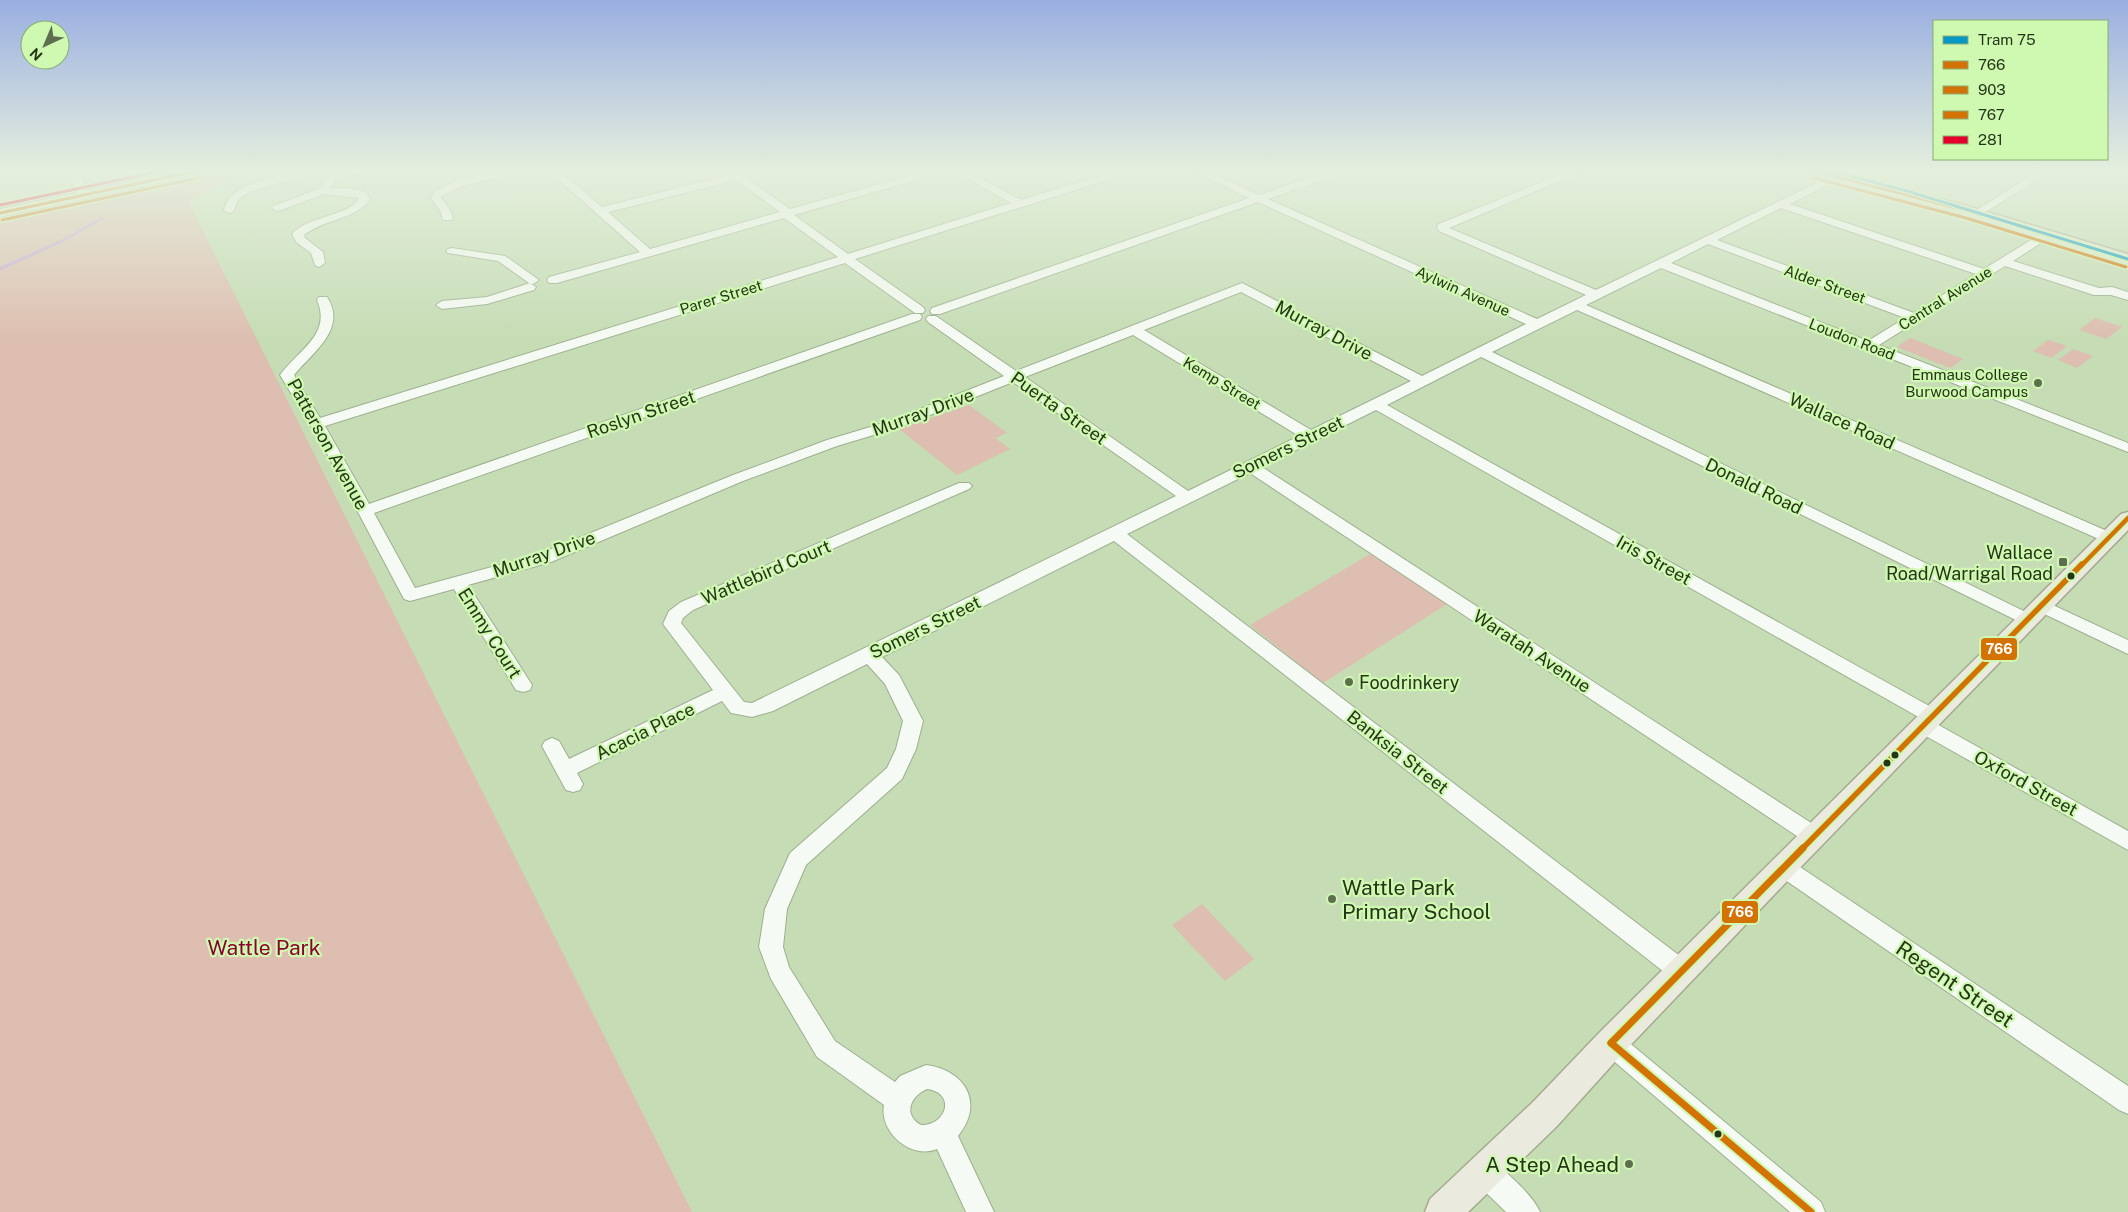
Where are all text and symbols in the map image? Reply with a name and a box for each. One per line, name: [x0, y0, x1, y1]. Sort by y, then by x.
north arrow: [20, 20, 70, 70]
legend: [1933, 20, 2108, 160]
text: Tram 75: [1978, 31, 2036, 48]
text: N: [26, 45, 45, 64]
text: 766: [1978, 56, 2005, 73]
text: 903: [1978, 81, 2006, 98]
text: 767: [1978, 106, 2005, 123]
text: 281: [1978, 131, 2003, 148]
street label: Alder Street: [1782, 261, 1868, 307]
street label: Aylwin Avenue: [1413, 263, 1513, 319]
street label: Central Avenue: [1895, 263, 1995, 333]
street label: Parer Street: [678, 276, 764, 318]
street label: Murray Drive: [1272, 296, 1376, 364]
street label: Loudon Road: [1807, 315, 1897, 363]
street label: Kemp Street: [1180, 353, 1264, 413]
place label: Emmaus College Burwood Campus: [1905, 366, 2028, 400]
street label: Puerta Street: [1007, 367, 1111, 449]
street label: Patterson Avenue: [283, 375, 373, 513]
marker: Emmaus College Burwood Campus: [2032, 377, 2044, 389]
street label: Murray Drive: [869, 384, 977, 440]
street label: Roslyn Street: [584, 386, 698, 442]
street label: Wallace Road: [1786, 388, 1898, 454]
street label: Somers Street: [1229, 411, 1347, 483]
street label: Donald Road: [1702, 453, 1806, 519]
street label: Murray Drive: [490, 527, 598, 581]
street label: Iris Street: [1613, 531, 1695, 589]
street label: Wattlebird Court: [698, 535, 834, 609]
place label: Wallace Road/Warrigal Road: [1886, 542, 2053, 584]
marker: Wallace Road/Warrigal Road: [2057, 556, 2069, 568]
unlabelled marker: [2066, 571, 2076, 581]
street label: Emmy Court: [454, 584, 526, 682]
street label: Somers Street: [866, 591, 984, 663]
street label: Waratah Avenue: [1469, 605, 1595, 697]
line badge: 766: [1980, 637, 2018, 661]
text: 766: [1985, 641, 2013, 657]
place label: Foodrinkery: [1359, 672, 1460, 693]
marker: Foodrinkery: [1343, 676, 1355, 688]
street label: Acacia Place: [592, 698, 698, 764]
street label: Banksia Street: [1343, 706, 1453, 798]
street label: Oxford Street: [1971, 746, 2081, 820]
unlabelled marker: [1890, 750, 1900, 760]
unlabelled marker: [1882, 758, 1892, 768]
place label: Wattle Park Primary School: [1342, 875, 1491, 924]
marker: Wattle Park Primary School: [1326, 893, 1338, 905]
line badge: 766: [1721, 900, 1759, 924]
text: 766: [1726, 904, 1754, 920]
park label: Wattle Park: [207, 935, 321, 960]
street label: Regent Street: [1891, 935, 2019, 1033]
unlabelled marker: [1713, 1129, 1723, 1139]
place label: A Step Ahead: [1485, 1152, 1619, 1177]
marker: A Step Ahead: [1623, 1158, 1635, 1170]

